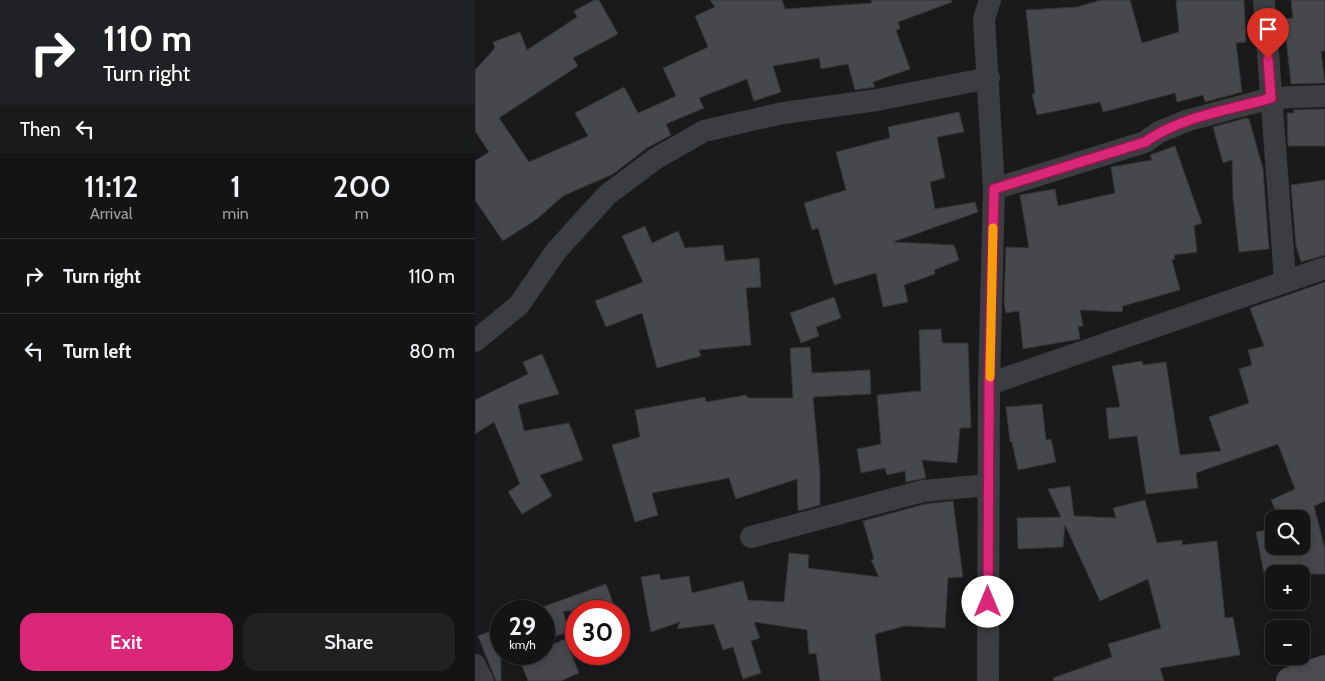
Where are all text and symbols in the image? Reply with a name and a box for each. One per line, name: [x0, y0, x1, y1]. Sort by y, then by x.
pin: [1247, 8, 1289, 59]
icon: arrive: [1254, 15, 1282, 43]
text: 110 m: [103, 17, 192, 60]
icon: right: [20, 20, 85, 85]
text: Turn right: [103, 60, 190, 87]
icon: left: [71, 115, 99, 143]
text: Then: [20, 118, 61, 141]
text: 11:12: [84, 168, 138, 205]
text: 1: [230, 168, 241, 205]
text: 200: [333, 168, 391, 205]
text: Arrival: [90, 204, 132, 223]
text: min: [222, 204, 249, 223]
text: m: [355, 204, 369, 223]
icon: right: [20, 262, 48, 290]
text: Turn right: [63, 265, 141, 288]
text: 110 m: [408, 265, 455, 288]
icon: left: [20, 337, 48, 365]
text: Turn left: [63, 340, 131, 363]
text: 80 m: [409, 340, 455, 363]
map controls: [1265, 510, 1310, 665]
button: search: [1265, 510, 1310, 555]
button: +: [1265, 565, 1310, 610]
position arrow: [961, 575, 1013, 627]
speed limit sign: 30: [565, 600, 630, 665]
text: 29: [509, 611, 536, 641]
button: Exit: [20, 613, 233, 671]
button: Share: [243, 613, 455, 671]
button: −: [1265, 620, 1310, 665]
text: km/h: [509, 637, 536, 652]

